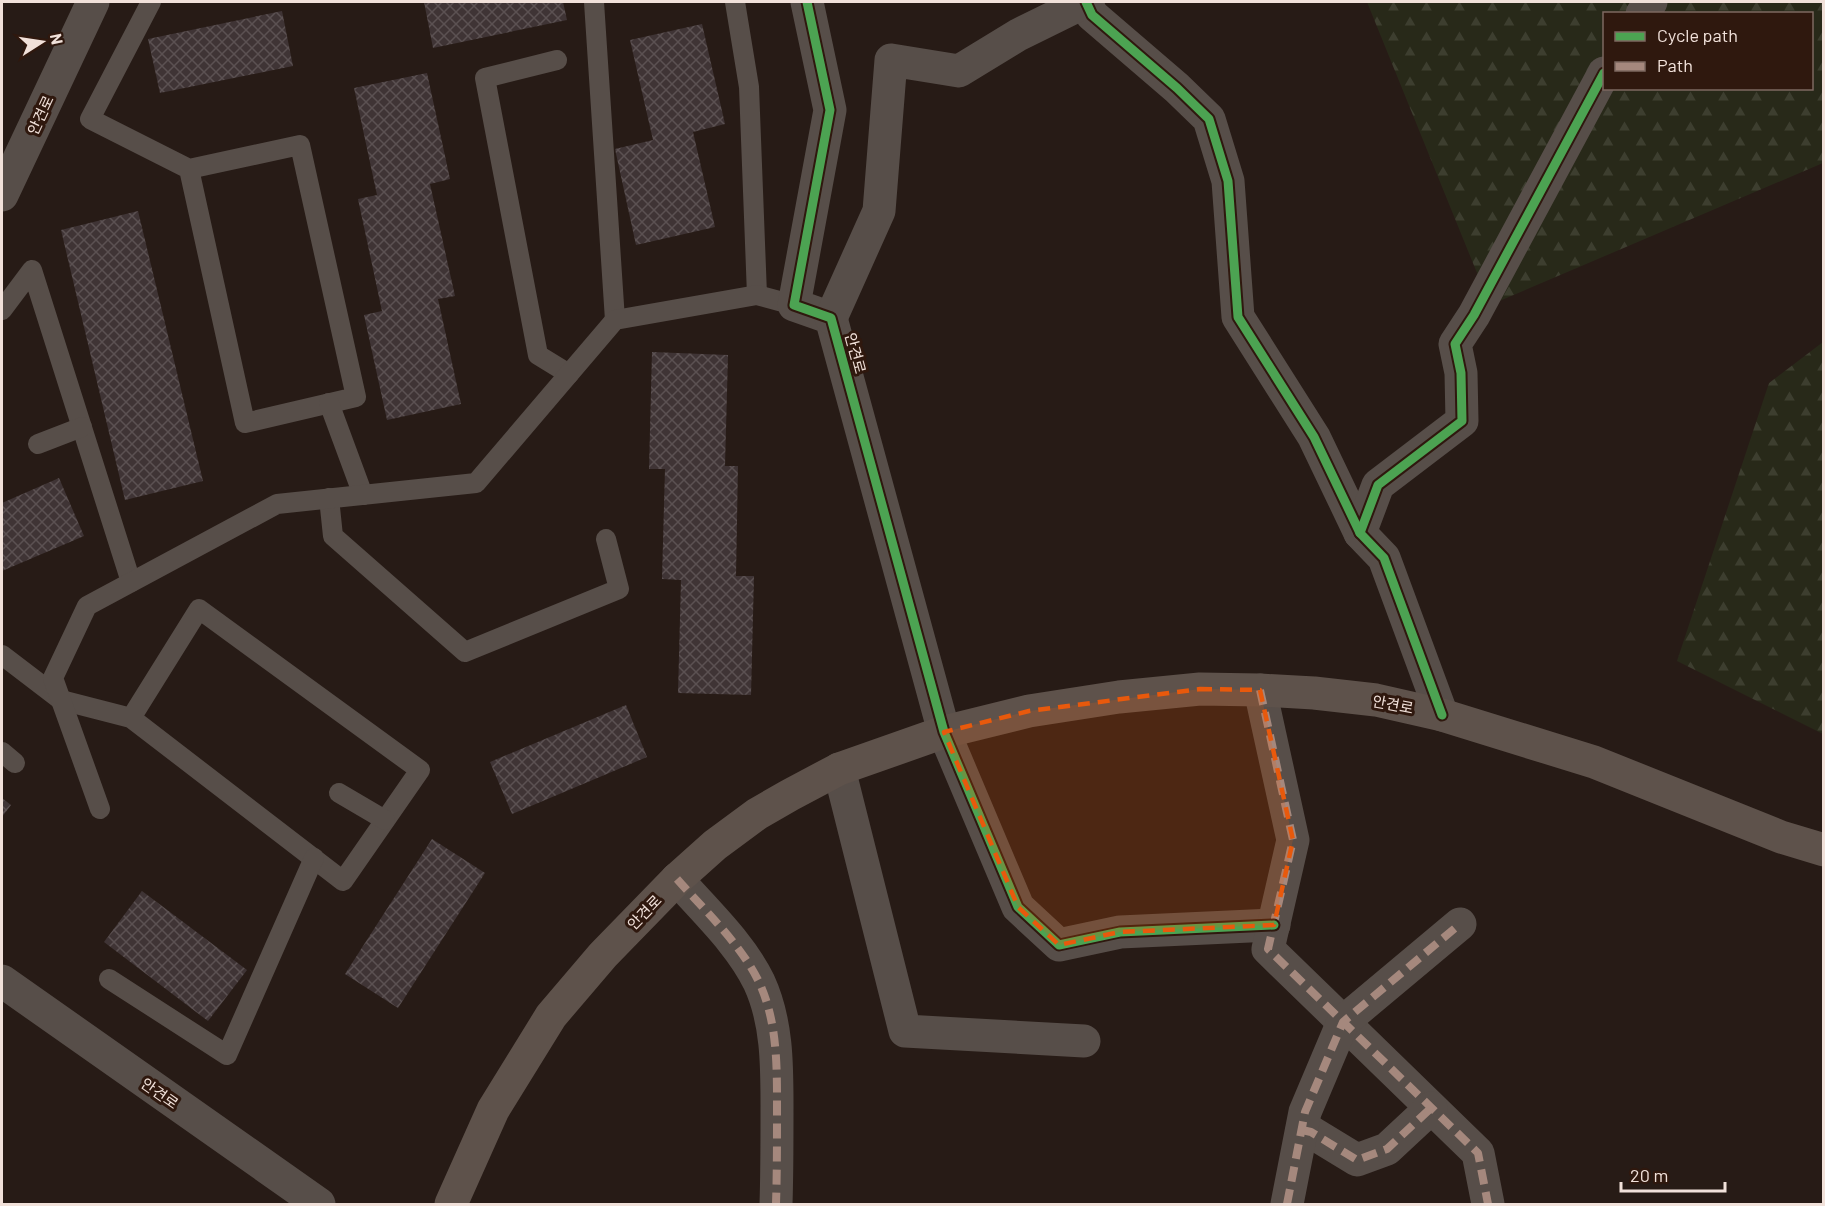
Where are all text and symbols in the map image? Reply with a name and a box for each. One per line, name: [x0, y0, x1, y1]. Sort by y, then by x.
north arrow: [12, 12, 72, 72]
legend: [1603, 12, 1813, 90]
text: Cycle path: [1657, 24, 1738, 46]
text: N: [47, 32, 68, 46]
text: Path: [1657, 54, 1693, 76]
street label: 안견로: [23, 92, 57, 138]
street label: 안견로: [842, 331, 870, 375]
street label: 안견로: [1371, 691, 1415, 717]
street label: 안견로: [623, 891, 665, 933]
street label: 안견로: [138, 1074, 182, 1112]
scale bar: [1621, 1155, 1724, 1193]
text: 20 m: [1630, 1164, 1668, 1186]

